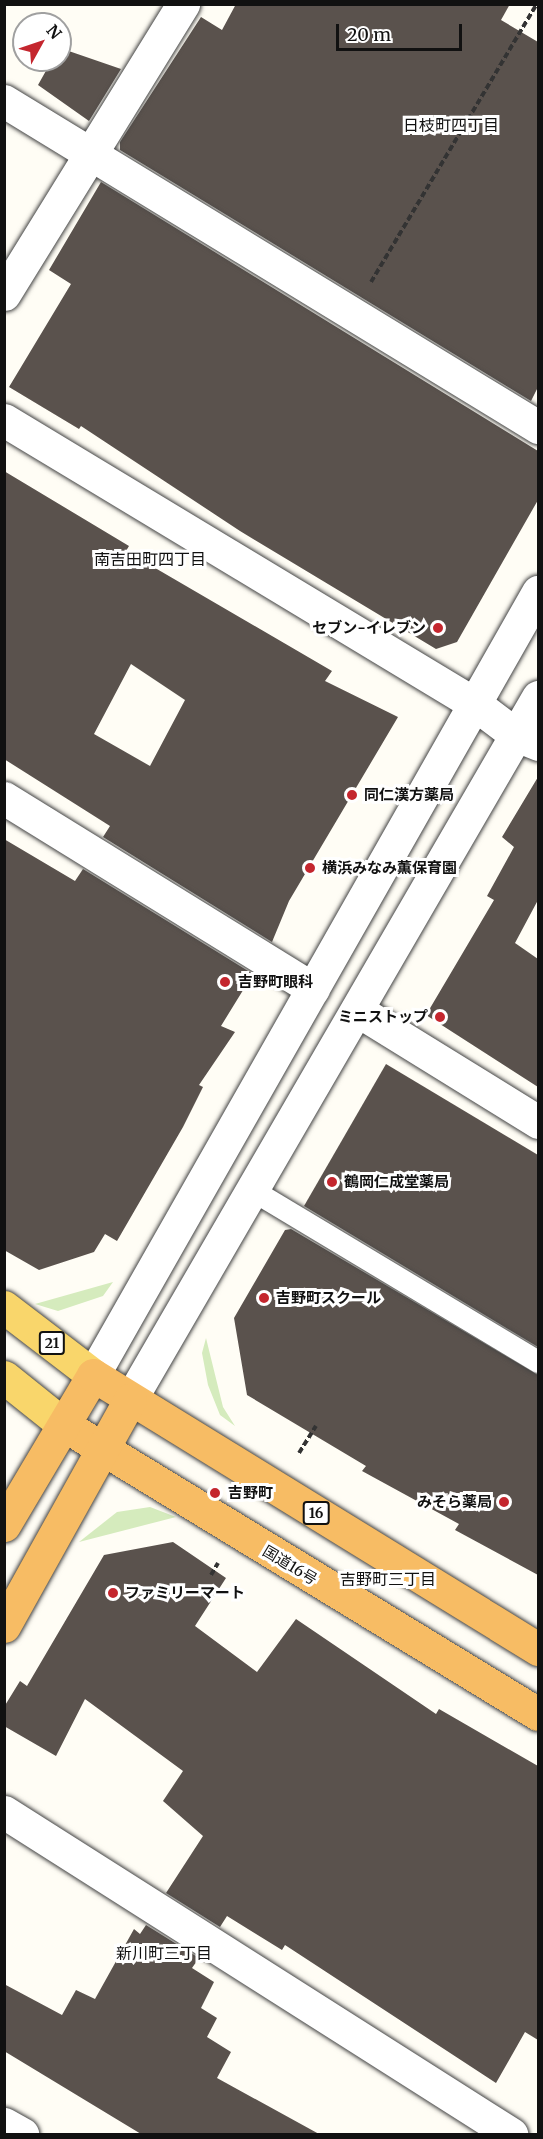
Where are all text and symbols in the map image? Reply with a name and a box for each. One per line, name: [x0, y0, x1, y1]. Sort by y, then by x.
north arrow: [12, 12, 72, 72]
scale bar: [339, 12, 465, 50]
text: N: [43, 20, 66, 43]
text: 20 m: [347, 23, 391, 46]
district label: 日枝町四丁目: [403, 115, 499, 135]
district label: 南吉田町四丁目: [94, 549, 206, 569]
place label: セブン-イレブン: [312, 619, 426, 637]
marker: セブン-イレブン: [431, 621, 445, 635]
place label: 同仁漢方薬局: [364, 786, 454, 804]
marker: 同仁漢方薬局: [345, 788, 359, 802]
place label: 横浜みなみ薫保育園: [322, 859, 457, 877]
marker: 横浜みなみ薫保育園: [303, 861, 317, 875]
marker: 吉野町眼科: [216, 973, 234, 991]
place label: 吉野町眼科: [238, 973, 313, 991]
place label: ミニストップ: [338, 1008, 428, 1026]
marker: ミニストップ: [433, 1010, 447, 1024]
place label: 鶴岡仁成堂薬局: [344, 1173, 449, 1191]
marker: 鶴岡仁成堂薬局: [325, 1175, 339, 1189]
place label: 吉野町スクール: [276, 1289, 381, 1307]
marker: 吉野町スクール: [257, 1291, 271, 1305]
road number: 21: [38, 1332, 66, 1354]
marker: 吉野町: [206, 1484, 224, 1502]
place label: 吉野町: [228, 1484, 273, 1502]
place label: みそら薬局: [417, 1493, 492, 1511]
marker: みそら薬局: [497, 1495, 511, 1509]
road number: 16: [302, 1502, 330, 1524]
street label: 国道16号: [260, 1542, 320, 1588]
district label: 吉野町三丁目: [340, 1569, 436, 1589]
place label: ファミリーマート: [125, 1584, 245, 1602]
marker: ファミリーマート: [106, 1586, 120, 1600]
district label: 新川町三丁目: [116, 1943, 212, 1963]

